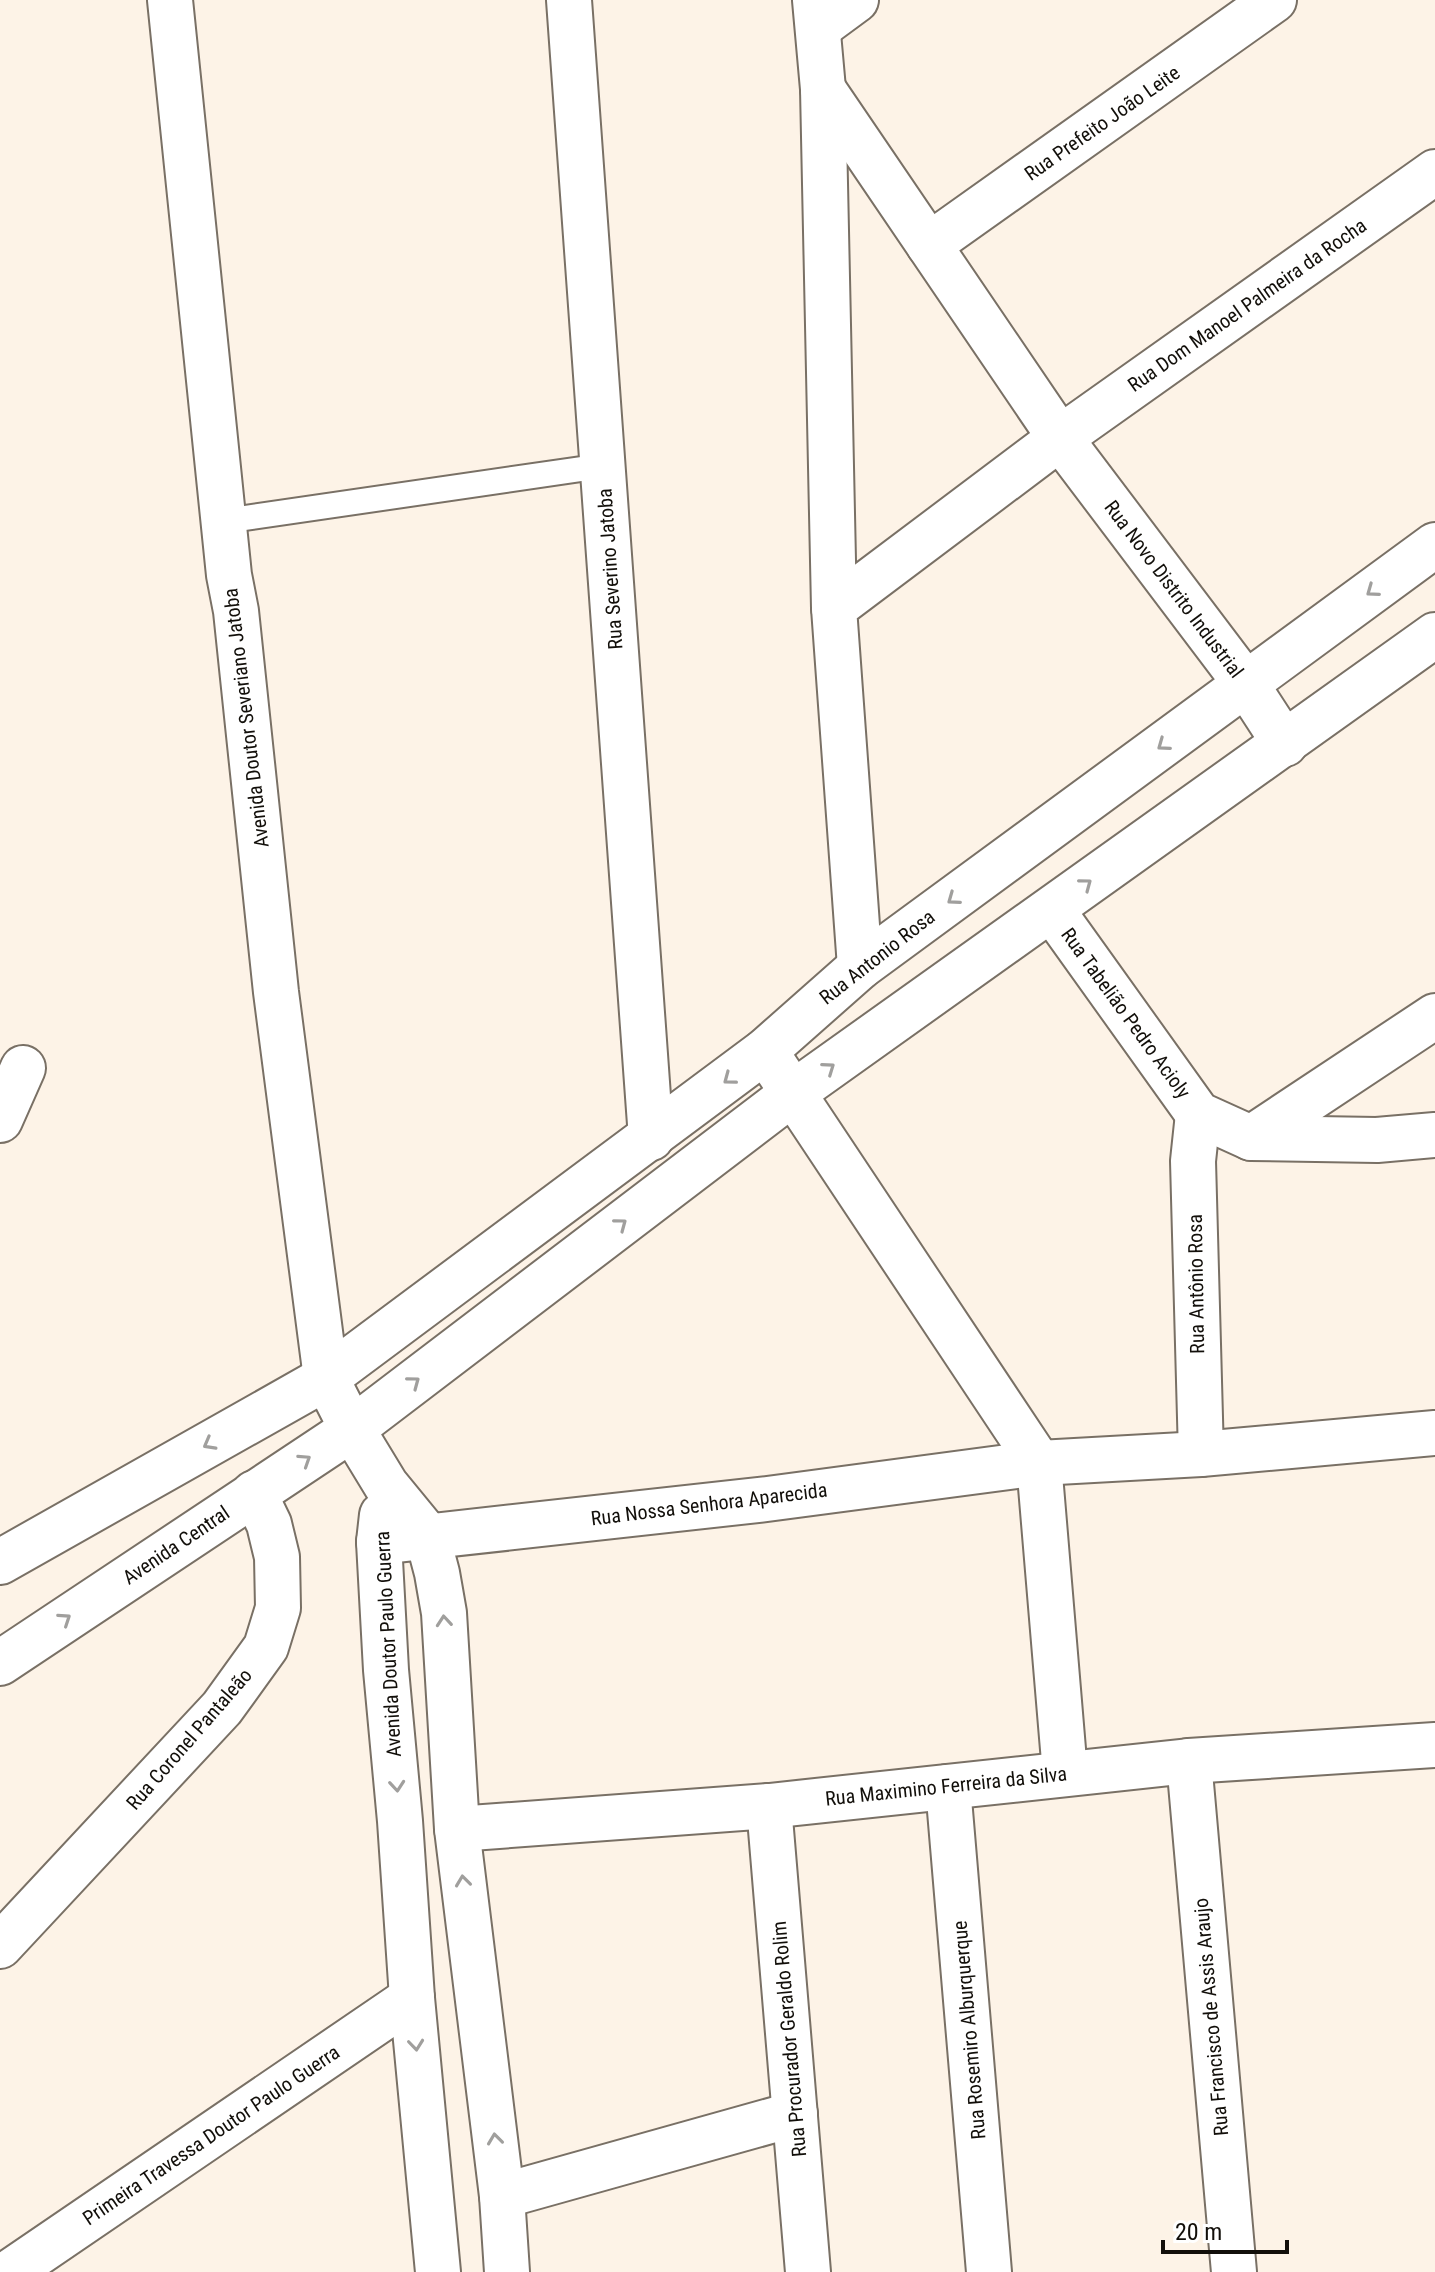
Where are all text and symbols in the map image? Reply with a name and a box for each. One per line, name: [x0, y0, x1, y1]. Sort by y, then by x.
street label: Rua Prefeito João Leite: [1020, 60, 1184, 186]
street label: Rua Dom Manoel Palmeira da Rocha: [1123, 213, 1371, 397]
street label: Rua Severino Jatoba: [592, 488, 628, 650]
street label: Rua Novo Distrito Industrial: [1099, 496, 1249, 682]
one-way arrow: [1366, 581, 1381, 596]
street label: Avenida Doutor Severiano Jatoba: [218, 587, 274, 849]
one-way arrow: [1157, 735, 1171, 750]
one-way arrow: [1077, 879, 1091, 894]
one-way arrow: [947, 889, 961, 903]
street label: Rua Antonio Rosa: [815, 905, 939, 1009]
street label: Rua Tabelião Pedro Acioly: [1056, 923, 1196, 1103]
one-way arrow: [820, 1063, 834, 1078]
one-way arrow: [723, 1070, 738, 1084]
street label: Rua Antônio Rosa: [1183, 1214, 1209, 1354]
one-way arrow: [612, 1220, 627, 1234]
one-way arrow: [405, 1377, 420, 1391]
one-way arrow: [204, 1434, 218, 1450]
one-way arrow: [296, 1454, 310, 1469]
street label: Rua Nossa Senhora Aparecida: [589, 1478, 829, 1530]
street label: Avenida Central: [118, 1501, 234, 1589]
street label: Avenida Doutor Paulo Guerra: [370, 1530, 406, 1758]
one-way arrow: [56, 1614, 70, 1629]
one-way arrow: [436, 1614, 453, 1627]
street label: Rua Coronel Pantaleão: [121, 1663, 257, 1815]
street label: Rua Maximino Ferreira da Silva: [824, 1761, 1068, 1811]
one-way arrow: [388, 1779, 405, 1792]
one-way arrow: [455, 1874, 472, 1887]
street label: Rua Francisco de Assis Araujo: [1189, 1897, 1233, 2137]
street label: Rua Procurador Geraldo Rolim: [767, 1920, 811, 2158]
street label: Rua Rosemiro Alburquerque: [947, 1920, 991, 2140]
one-way arrow: [407, 2039, 424, 2052]
street label: Primeira Travessa Doutor Paulo Guerra: [78, 2040, 344, 2230]
one-way arrow: [486, 2132, 503, 2145]
scale bar: [1163, 2204, 1287, 2254]
text: 20 m: [1175, 2218, 1222, 2246]

